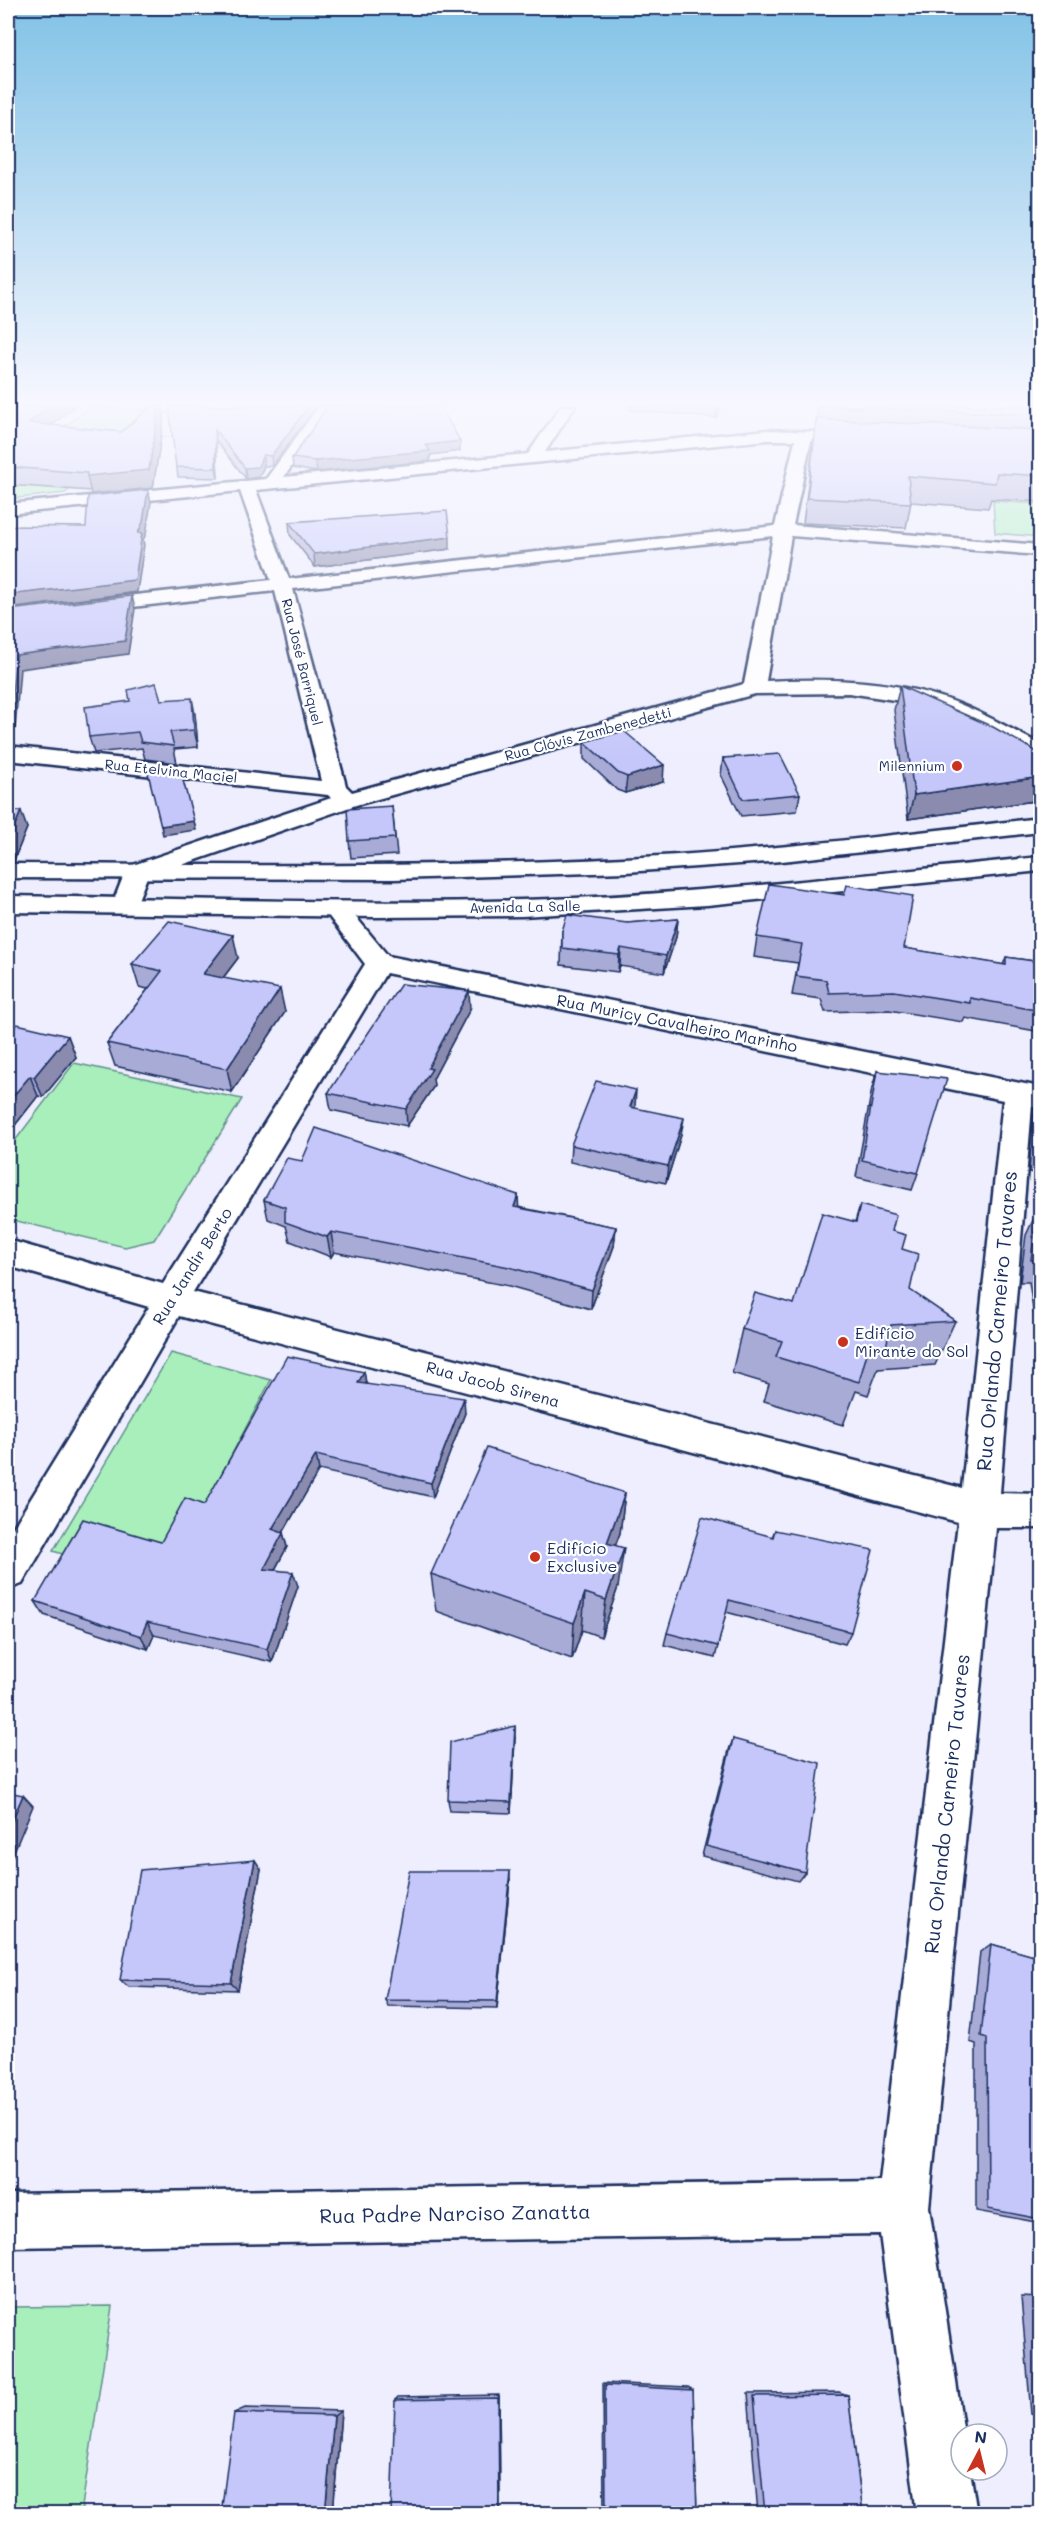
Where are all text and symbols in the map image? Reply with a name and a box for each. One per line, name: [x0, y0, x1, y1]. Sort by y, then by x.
street label: Rua José Barriquel: [278, 596, 327, 727]
street label: Rua Clóvis Zambenedetti: [502, 702, 673, 765]
street label: Rua Etelvina Maciel: [104, 754, 238, 787]
place label: Milennium: [879, 756, 945, 775]
marker: Milennium: [950, 759, 964, 773]
street label: Avenida La Salle: [469, 896, 581, 917]
street label: Rua Muricy Cavalheiro Marinho: [555, 989, 799, 1056]
street label: Rua Orlando Carneiro Tavares: [970, 1170, 1022, 1472]
street label: Rua Jandir Berto: [147, 1203, 236, 1328]
place label: Edifício Mirante do Sol: [855, 1322, 969, 1361]
marker: Edifício Mirante do Sol: [836, 1335, 850, 1349]
street label: Rua Jacob Sirena: [424, 1356, 562, 1411]
place label: Edifício Exclusive: [547, 1537, 618, 1576]
marker: Edifício Exclusive: [528, 1550, 542, 1564]
street label: Rua Orlando Carneiro Tavares: [917, 1653, 975, 1955]
street label: Rua Padre Narciso Zanatta: [319, 2198, 591, 2228]
north arrow: [949, 2422, 1009, 2482]
text: N: [974, 2425, 988, 2448]

